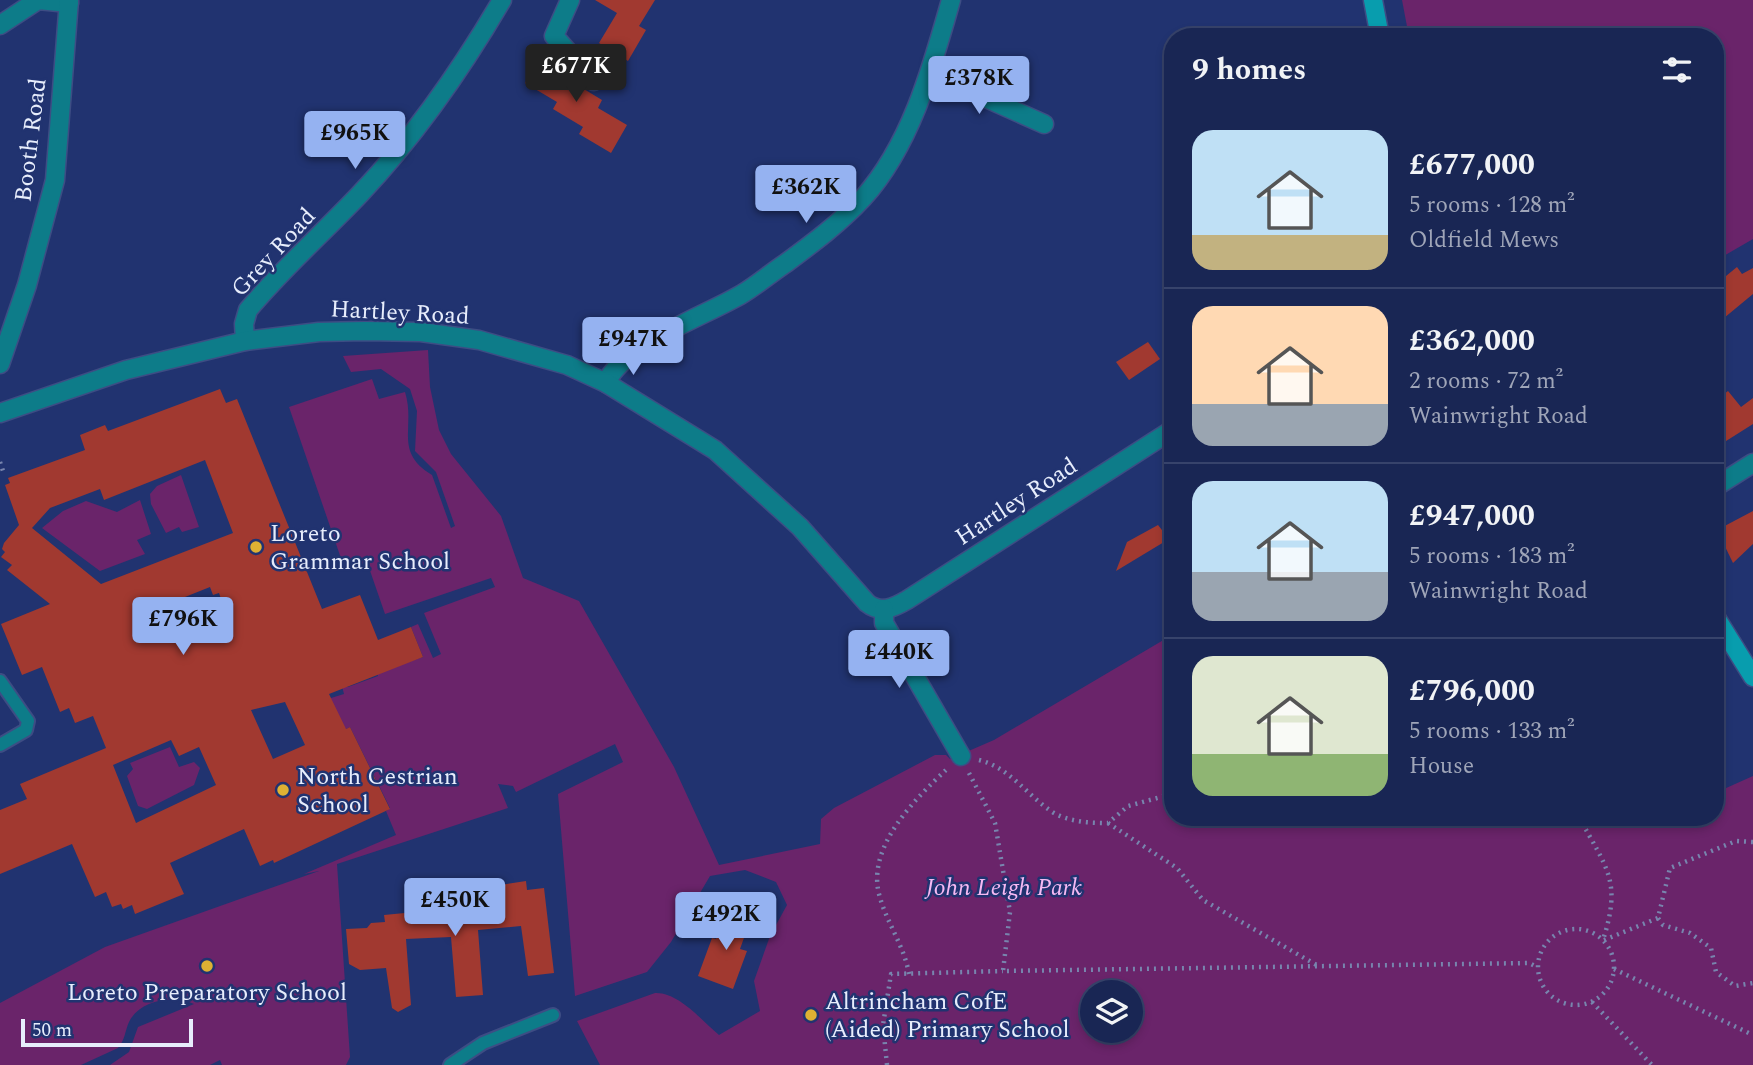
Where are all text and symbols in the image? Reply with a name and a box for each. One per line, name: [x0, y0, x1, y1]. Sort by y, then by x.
pin: £677K: [527, 44, 625, 104]
text: 9 homes: [1192, 47, 1306, 93]
text: £677K: [541, 49, 611, 84]
icon: filters: [1658, 51, 1696, 89]
pin: £378K: [930, 57, 1028, 116]
text: £378K: [944, 61, 1014, 96]
street label: Booth Road: [6, 76, 56, 204]
pin: £965K: [306, 111, 404, 171]
text: £965K: [320, 116, 390, 151]
text: £677,000: [1409, 142, 1535, 188]
icon: home: [1248, 158, 1332, 242]
pin: £362K: [757, 166, 855, 225]
text: £362K: [771, 170, 841, 205]
text: 5 rooms · 128 m²: [1409, 188, 1575, 223]
street label: Grey Road: [223, 200, 325, 306]
text: Oldfield Mews: [1409, 223, 1559, 258]
street label: Hartley Road: [329, 291, 471, 335]
pin: £947K: [584, 318, 682, 377]
text: £362,000: [1409, 318, 1535, 364]
text: £947K: [598, 322, 668, 357]
icon: home: [1248, 334, 1332, 418]
text: 2 rooms · 72 m²: [1409, 364, 1563, 399]
text: Wainwright Road: [1409, 399, 1588, 434]
street label: Hartley Road: [948, 449, 1085, 555]
text: £947,000: [1409, 493, 1535, 539]
icon: home: [1248, 509, 1332, 593]
place label: Loreto Grammar School: [270, 516, 450, 580]
marker: Loreto Grammar School: [248, 539, 264, 555]
text: 5 rooms · 183 m²: [1409, 539, 1575, 574]
text: Wainwright Road: [1409, 574, 1588, 609]
pin: £796K: [134, 598, 232, 657]
text: £796K: [148, 602, 218, 637]
pin: £440K: [850, 630, 948, 690]
text: £440K: [864, 635, 934, 670]
text: £796,000: [1409, 668, 1535, 714]
icon: home: [1248, 684, 1332, 768]
text: 5 rooms · 133 m²: [1409, 714, 1575, 749]
text: House: [1409, 749, 1474, 784]
place label: North Cestrian School: [297, 759, 458, 823]
marker: North Cestrian School: [275, 782, 291, 798]
park label: John Leigh Park: [924, 870, 1082, 906]
pin: £450K: [406, 878, 504, 938]
text: £450K: [420, 883, 490, 918]
pin: £492K: [677, 892, 775, 952]
text: £492K: [691, 897, 761, 932]
marker: Loreto Preparatory School: [199, 958, 215, 974]
place label: Loreto Preparatory School: [67, 975, 347, 1011]
map controls: [1080, 980, 1143, 1043]
button: layers: [1080, 980, 1143, 1043]
place label: Altrincham CofE (Aided) Primary School: [825, 984, 1070, 1048]
marker: Altrincham CofE (Aided) Primary School: [803, 1007, 819, 1023]
scale bar: [21, 1016, 192, 1048]
text: 50 m: [32, 1016, 72, 1045]

